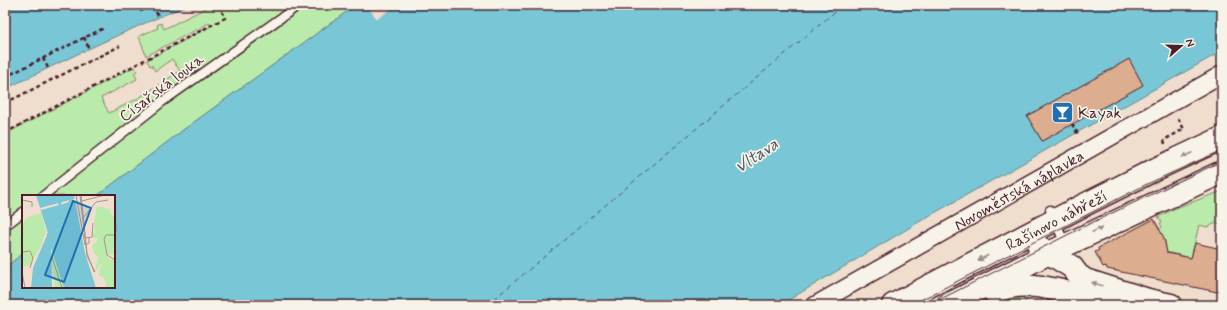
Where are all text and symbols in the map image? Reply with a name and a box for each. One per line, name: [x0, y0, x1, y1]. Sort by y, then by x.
north arrow: [1161, 26, 1201, 66]
text: N: [1182, 37, 1197, 49]
street label: Císařská louka: [115, 49, 209, 127]
bar icon: Kayak: [1050, 99, 1076, 125]
place label: Kayak: [1078, 103, 1121, 124]
water label: Vltava: [731, 133, 783, 178]
street label: Novoměstská náplavka: [951, 146, 1088, 236]
one-way arrow: [1181, 152, 1192, 158]
street label: Rašínovo nábřeží: [1002, 186, 1111, 256]
inset map: [22, 195, 115, 288]
one-way arrow: [1092, 227, 1104, 233]
one-way arrow: [978, 254, 989, 261]
one-way arrow: [1091, 281, 1103, 287]

